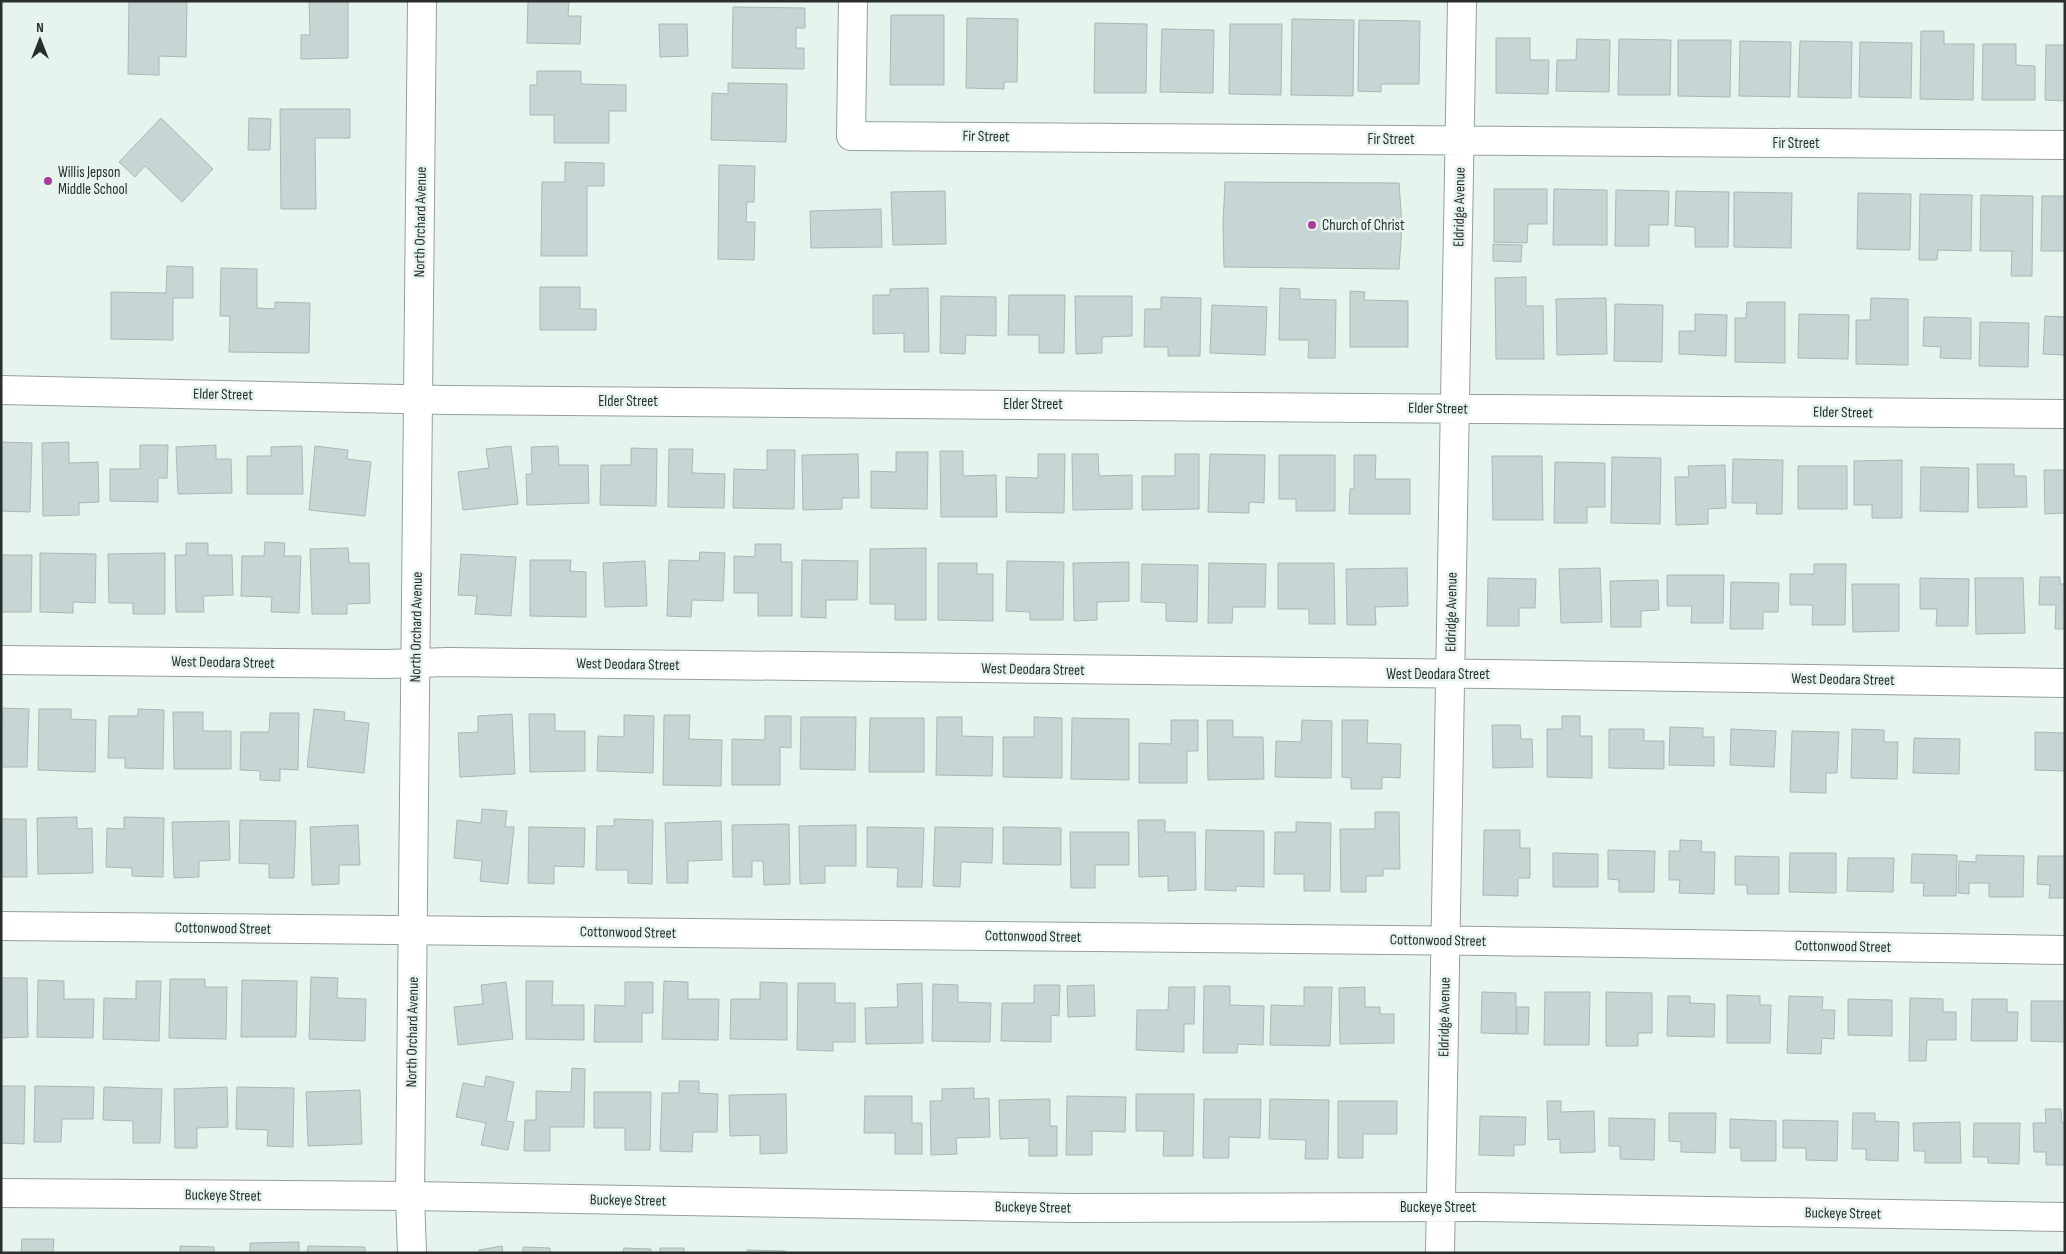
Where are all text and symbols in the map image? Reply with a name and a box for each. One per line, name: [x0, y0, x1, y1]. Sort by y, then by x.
north arrow: [15, 15, 65, 65]
text: N: [36, 19, 44, 36]
street label: Fir Street: [962, 127, 1010, 146]
street label: Fir Street: [1367, 130, 1415, 149]
street label: Fir Street: [1772, 134, 1820, 153]
place label: Willis Jepson Middle School: [58, 163, 128, 199]
street label: North Orchard Avenue: [410, 166, 431, 278]
street label: Eldridge Avenue: [1449, 167, 1470, 247]
marker: Willis Jepson Middle School: [42, 175, 54, 187]
place label: Church of Christ: [1322, 216, 1405, 235]
marker: Church of Christ: [1306, 219, 1318, 231]
street label: Elder Street: [193, 384, 253, 405]
street label: Elder Street: [598, 392, 658, 411]
street label: Elder Street: [1003, 395, 1063, 414]
street label: Elder Street: [1408, 398, 1468, 419]
street label: Elder Street: [1813, 402, 1873, 423]
street label: North Orchard Avenue: [406, 571, 427, 683]
street label: Eldridge Avenue: [1441, 572, 1462, 652]
street label: West Deodara Street: [171, 652, 275, 673]
street label: West Deodara Street: [576, 654, 680, 675]
street label: West Deodara Street: [981, 659, 1085, 680]
street label: West Deodara Street: [1386, 665, 1490, 684]
street label: West Deodara Street: [1791, 669, 1895, 690]
street label: Cottonwood Street: [175, 918, 272, 939]
street label: Cottonwood Street: [580, 922, 677, 943]
street label: Cottonwood Street: [985, 926, 1082, 947]
street label: Cottonwood Street: [1390, 930, 1487, 951]
street label: Cottonwood Street: [1795, 936, 1892, 957]
street label: North Orchard Avenue: [402, 976, 423, 1088]
street label: Eldridge Avenue: [1434, 977, 1455, 1057]
street label: Buckeye Street: [185, 1185, 262, 1206]
street label: Buckeye Street: [590, 1190, 667, 1211]
street label: Buckeye Street: [995, 1197, 1072, 1218]
street label: Buckeye Street: [1400, 1198, 1476, 1217]
street label: Buckeye Street: [1805, 1203, 1882, 1224]

